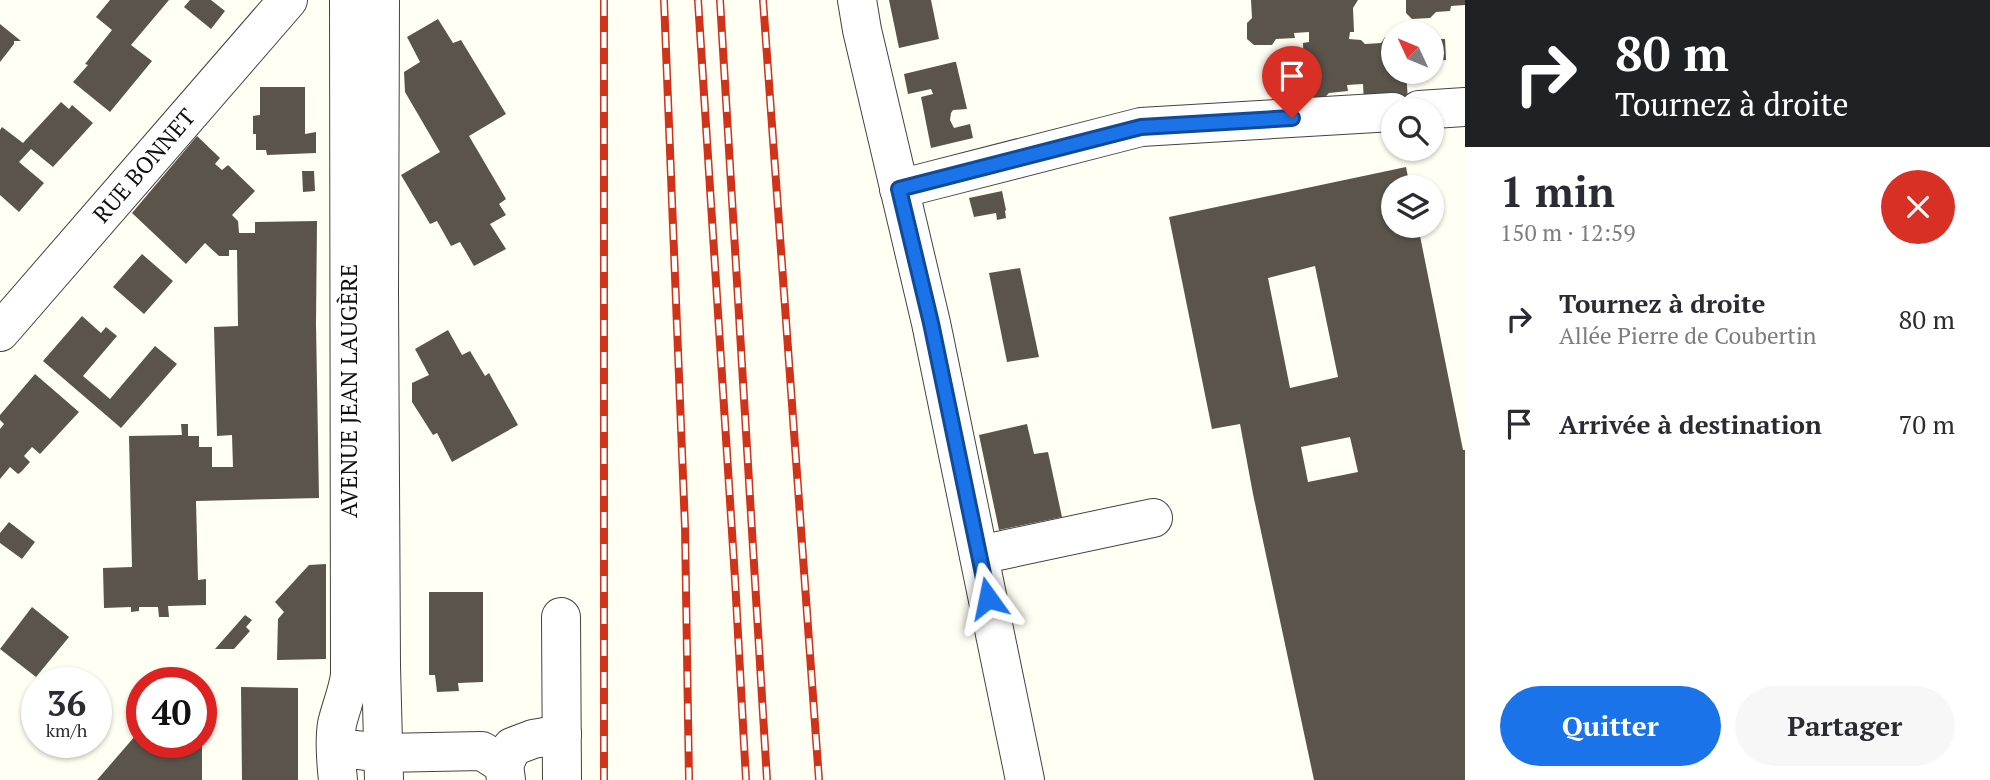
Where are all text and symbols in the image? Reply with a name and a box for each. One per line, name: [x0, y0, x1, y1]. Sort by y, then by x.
text: 80 m: [1615, 20, 1729, 85]
north arrow: [1381, 21, 1444, 84]
map controls: [1381, 21, 1444, 238]
icon: right: [1500, 28, 1591, 119]
pin: [1262, 46, 1322, 118]
icon: arrive: [1273, 57, 1311, 95]
text: Tournez à droite: [1615, 83, 1849, 125]
button: search: [1381, 98, 1444, 161]
street label: RUE BONNET: [86, 102, 202, 229]
text: 1 min: [1500, 163, 1615, 219]
button: close: [1881, 170, 1955, 244]
button: layers: [1381, 175, 1444, 238]
text: 150 m · 12:59: [1500, 217, 1635, 248]
street label: AVENUE JEAN LAUGÈRE: [333, 264, 364, 518]
text: Tournez à droite: [1559, 286, 1765, 320]
icon: right: [1500, 300, 1538, 338]
text: 80 m: [1899, 302, 1955, 336]
text: Allée Pierre de Coubertin: [1559, 320, 1816, 351]
icon: arrive: [1500, 405, 1538, 443]
text: Arrivée à destination: [1559, 407, 1822, 441]
text: 70 m: [1899, 407, 1955, 441]
position arrow: [951, 561, 1025, 635]
speed limit sign: 40: [126, 667, 217, 758]
text: 36: [47, 680, 86, 726]
button: Quitter: [1500, 686, 1721, 766]
button: Partager: [1735, 686, 1955, 766]
text: km/h: [46, 718, 87, 742]

